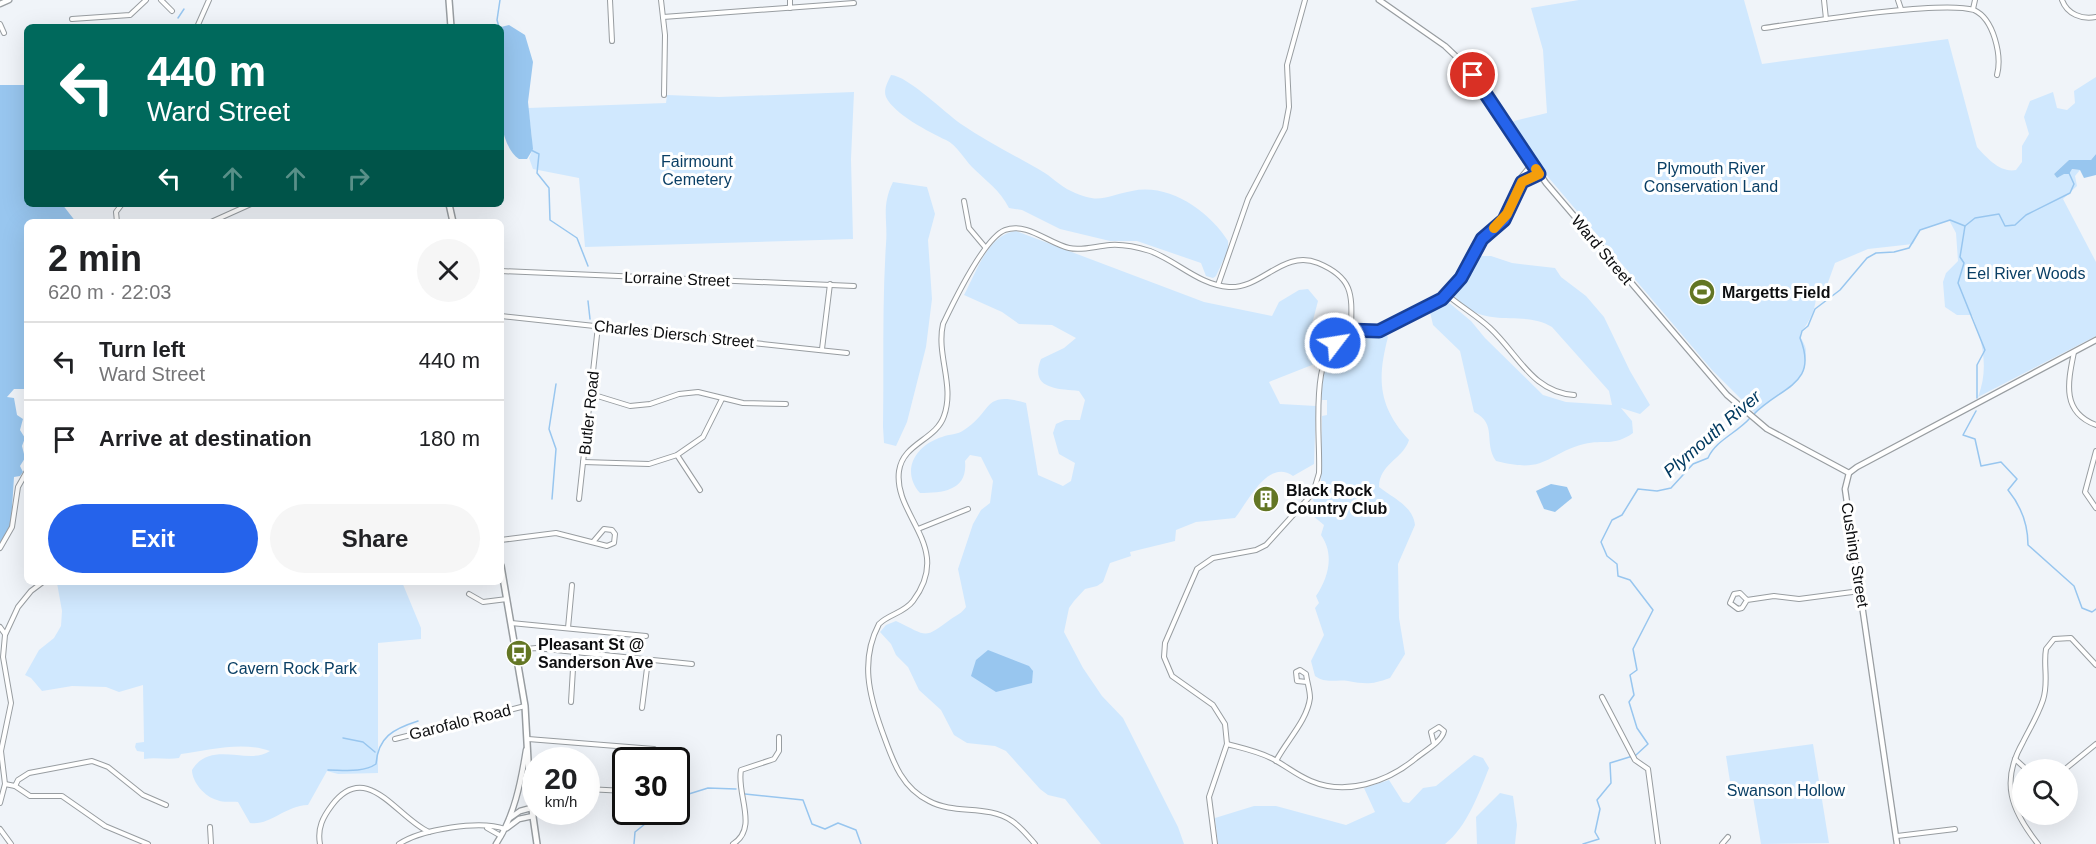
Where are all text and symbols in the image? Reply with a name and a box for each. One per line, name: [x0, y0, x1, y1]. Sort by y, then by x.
icon: left: [48, 48, 126, 126]
text: 440 m: [147, 48, 266, 95]
pin: [1447, 49, 1498, 100]
icon: arrive: [1456, 58, 1489, 91]
text: Ward Street: [147, 97, 290, 127]
park label: Fairmount Cemetery: [661, 153, 734, 188]
park label: Plymouth River Conservation Land: [1644, 160, 1778, 195]
icon: left: [153, 162, 186, 195]
icon: ahead: [216, 162, 249, 195]
icon: ahead: [279, 162, 312, 195]
icon: right: [342, 162, 375, 195]
street label: Ward Street: [1568, 212, 1636, 288]
text: 2 min: [48, 238, 142, 279]
button: close: [417, 239, 480, 302]
park label: Eel River Woods: [1967, 265, 2085, 282]
street label: Lorraine Street: [624, 269, 731, 289]
sports icon: Margetts Field: [1687, 277, 1717, 307]
text: 620 m · 22:03: [48, 281, 171, 303]
place label: Margetts Field: [1722, 284, 1830, 301]
position arrow: [1303, 311, 1367, 375]
street label: Charles Diersch Street: [593, 317, 755, 351]
text: Turn left: [99, 337, 185, 362]
icon: left: [48, 345, 81, 378]
text: 440 m: [419, 348, 480, 373]
text: Ward Street: [99, 363, 205, 385]
street label: Butler Road: [576, 370, 602, 456]
water label: Plymouth River: [1659, 386, 1765, 482]
icon: arrive: [48, 423, 81, 456]
text: Arrive at destination: [99, 426, 312, 451]
text: 180 m: [419, 426, 480, 451]
place label: Black Rock Country Club: [1286, 482, 1388, 517]
building icon: Black Rock Country Club: [1251, 484, 1281, 514]
street label: Cushing Street: [1838, 501, 1872, 609]
button: Exit: [48, 504, 258, 573]
button: Share: [270, 504, 480, 573]
place label: Pleasant St @ Sanderson Ave: [538, 636, 653, 671]
bus stop icon: Pleasant St @ Sanderson Ave: [504, 638, 534, 668]
park label: Cavern Rock Park: [227, 660, 358, 677]
street label: Garofalo Road: [407, 701, 513, 743]
speed limit sign: 30: [612, 747, 690, 825]
map controls: [2012, 759, 2078, 825]
button: search: [2012, 759, 2078, 825]
text: 20: [544, 762, 578, 795]
park label: Swanson Hollow: [1727, 782, 1846, 799]
text: km/h: [545, 793, 577, 810]

